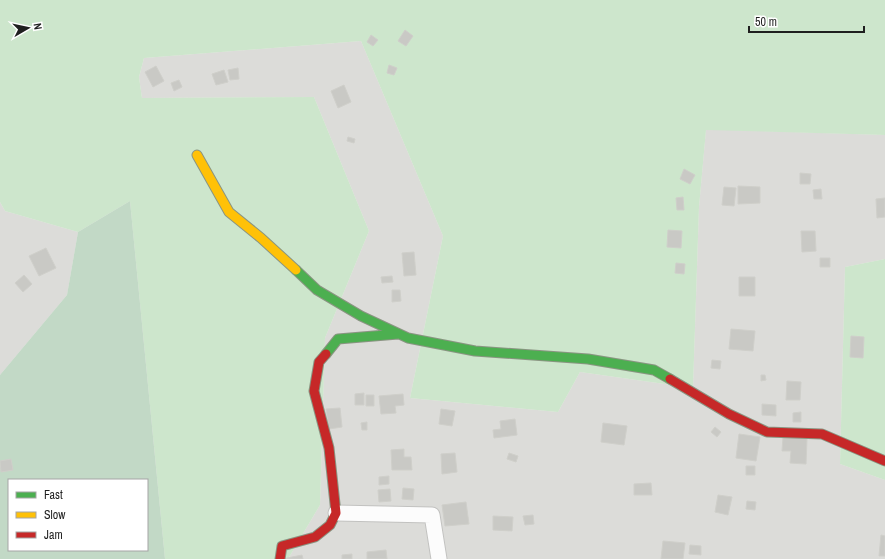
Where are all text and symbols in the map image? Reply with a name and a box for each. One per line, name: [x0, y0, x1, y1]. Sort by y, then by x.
north arrow: [8, 8, 48, 48]
scale bar: [749, 8, 864, 34]
text: 50 m: [755, 14, 777, 30]
text: N: [30, 22, 45, 31]
legend: [8, 479, 148, 551]
text: Fast: [44, 487, 63, 503]
text: Slow: [44, 507, 66, 523]
text: Jam: [44, 527, 63, 543]

